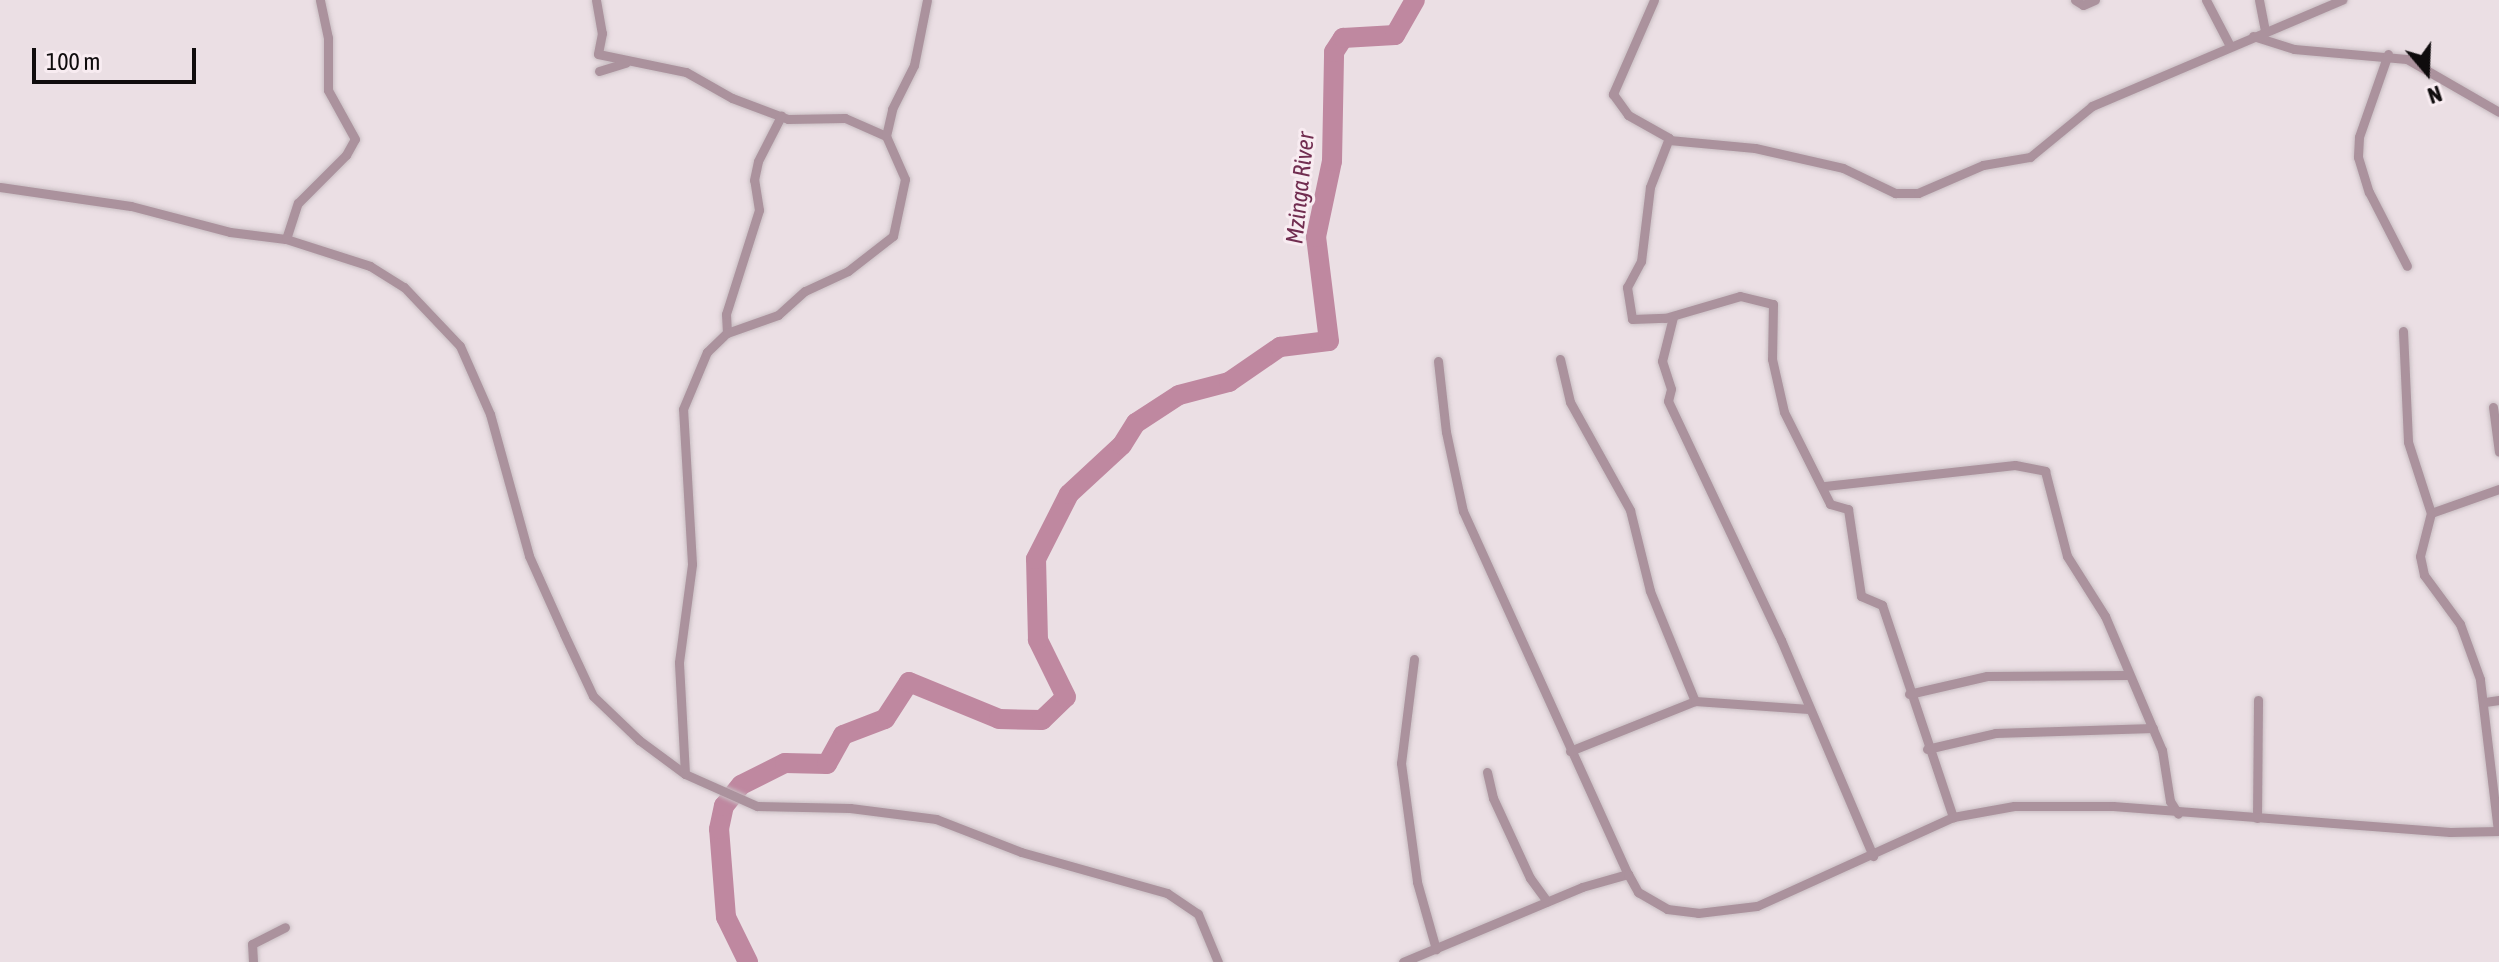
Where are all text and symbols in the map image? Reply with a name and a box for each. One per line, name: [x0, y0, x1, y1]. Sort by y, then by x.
scale bar: [36, 32, 200, 82]
north arrow: [2387, 32, 2467, 112]
text: 100 m: [46, 48, 100, 75]
text: N: [2424, 80, 2445, 109]
water label: Mzinga River: [1280, 131, 1320, 245]

